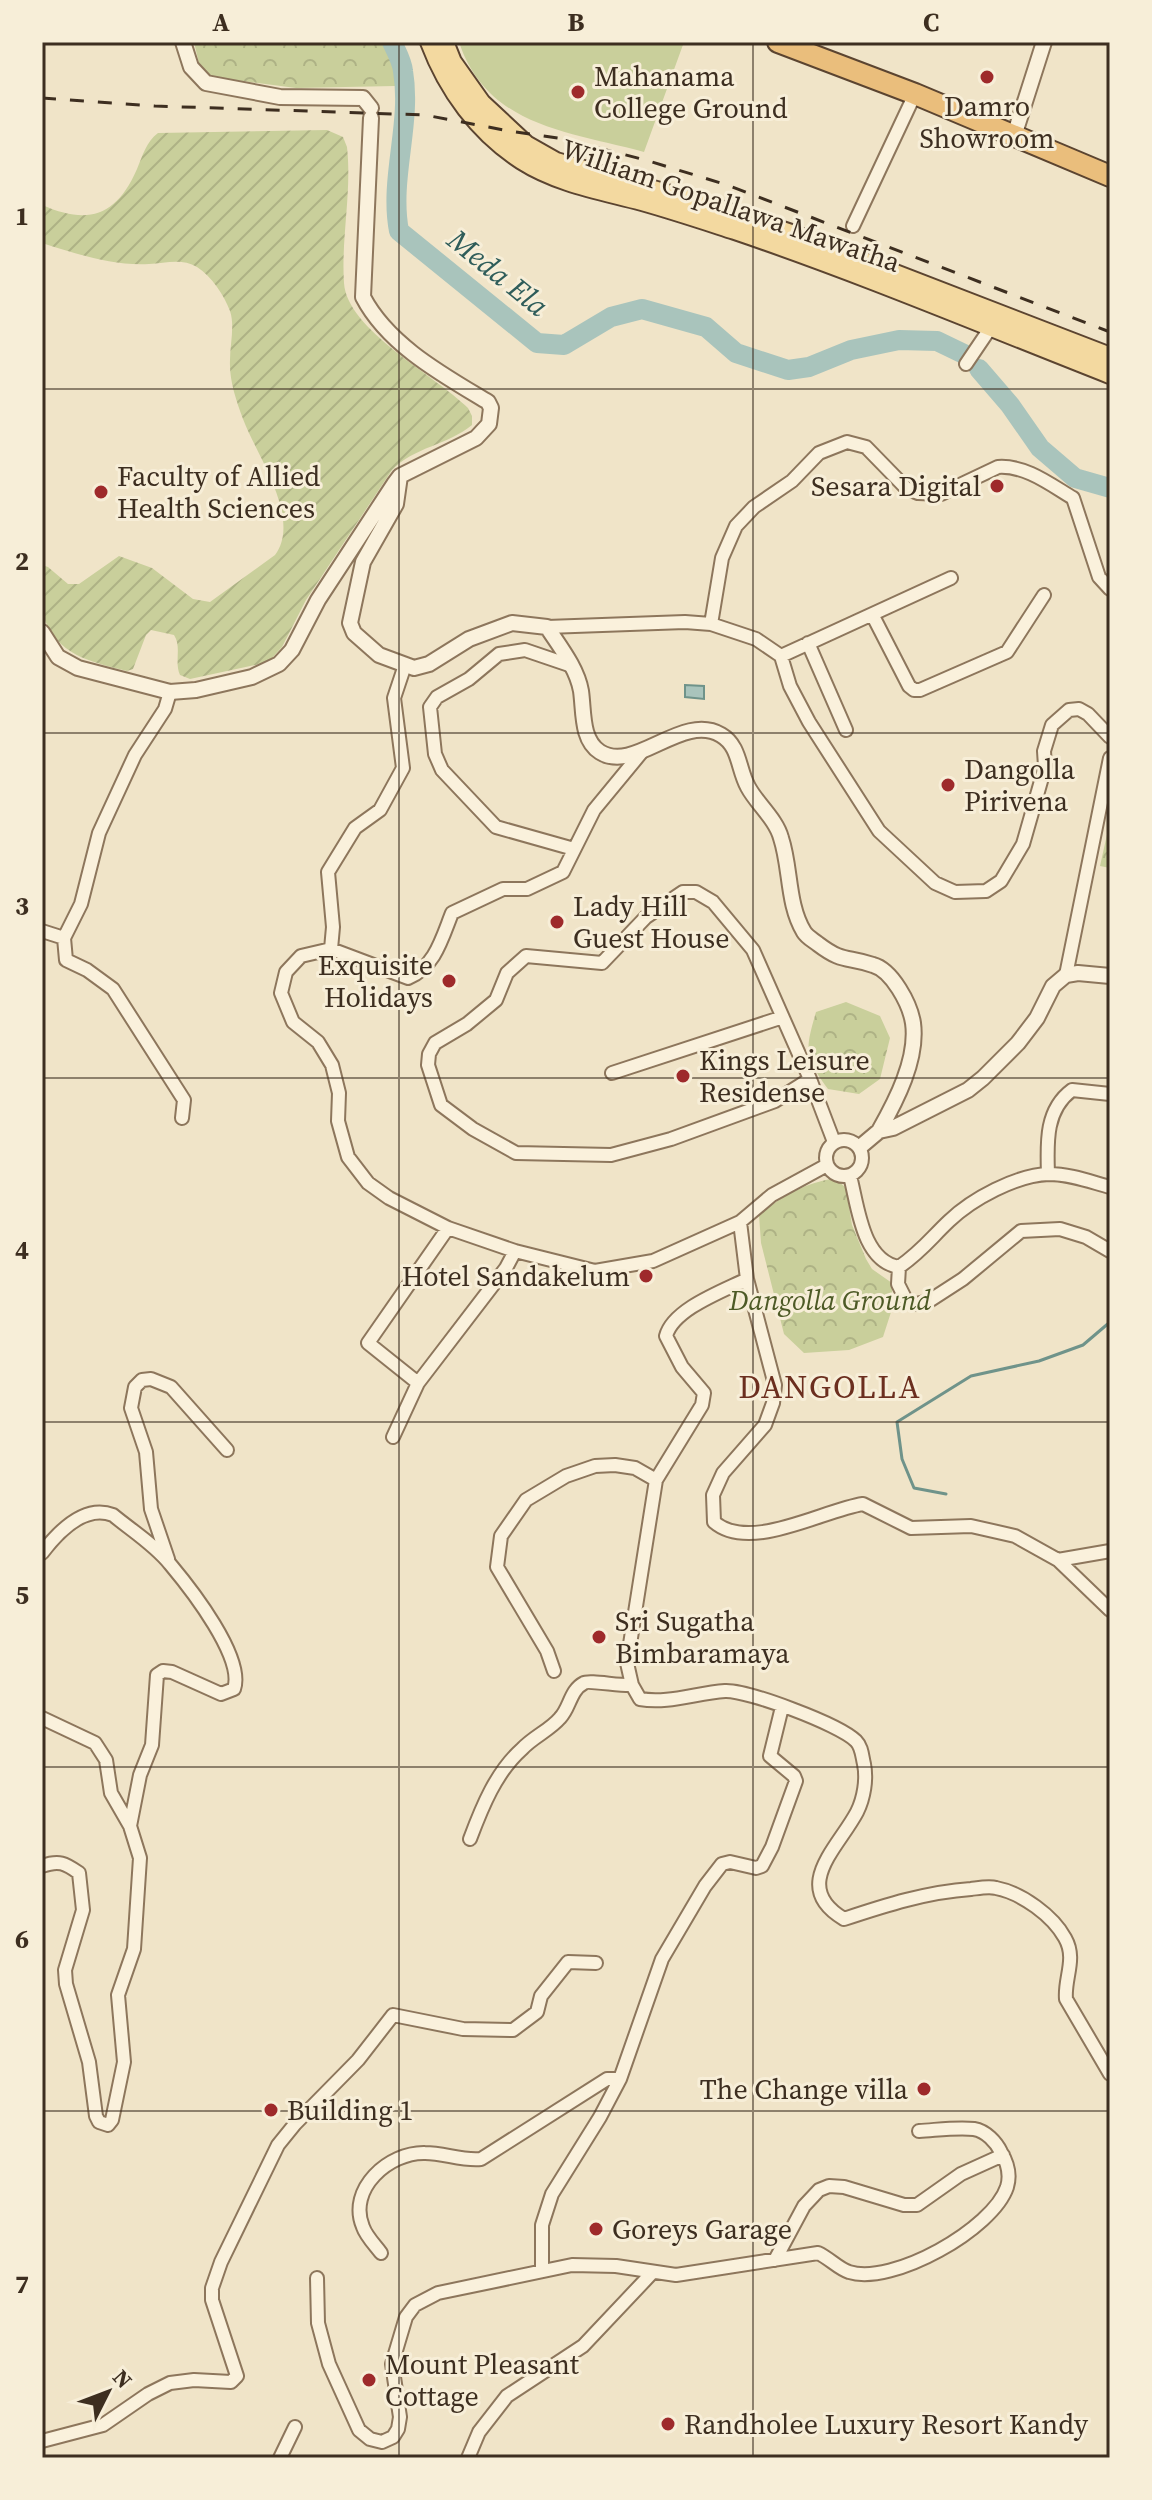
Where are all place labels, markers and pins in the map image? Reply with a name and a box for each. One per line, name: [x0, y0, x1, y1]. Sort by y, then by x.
place label: Mahanama College Ground: [594, 57, 788, 127]
marker: Damro Showroom: [978, 68, 996, 86]
marker: Mahanama College Ground: [569, 83, 587, 101]
place label: Damro Showroom: [919, 87, 1055, 157]
place label: Faculty of Allied Health Sciences: [117, 457, 320, 527]
place label: Sesara Digital: [811, 467, 981, 505]
marker: Sesara Digital: [988, 477, 1006, 495]
marker: Faculty of Allied Health Sciences: [92, 483, 110, 501]
place label: Dangolla Pirivena: [964, 750, 1076, 820]
marker: Dangolla Pirivena: [939, 776, 957, 794]
place label: Lady Hill Guest House: [573, 887, 730, 957]
marker: Lady Hill Guest House: [548, 913, 566, 931]
place label: Exquisite Holidays: [318, 946, 433, 1016]
marker: Exquisite Holidays: [440, 972, 458, 990]
place label: Kings Leisure Residense: [699, 1041, 870, 1111]
marker: Kings Leisure Residense: [674, 1067, 692, 1085]
place label: Hotel Sandakelum: [402, 1257, 630, 1295]
marker: Hotel Sandakelum: [637, 1267, 655, 1285]
place label: Sri Sugatha Bimbaramaya: [615, 1602, 790, 1672]
marker: Sri Sugatha Bimbaramaya: [590, 1628, 608, 1646]
place label: The Change villa: [700, 2070, 909, 2108]
marker: The Change villa: [915, 2080, 933, 2098]
place label: Building 1: [287, 2091, 413, 2129]
marker: Building 1: [262, 2101, 280, 2119]
place label: Goreys Garage: [612, 2210, 792, 2248]
marker: Goreys Garage: [587, 2220, 605, 2238]
place label: Mount Pleasant Cottage: [385, 2345, 580, 2415]
marker: Mount Pleasant Cottage: [360, 2371, 378, 2389]
place label: Randholee Luxury Resort Kandy: [684, 2405, 1089, 2443]
marker: Randholee Luxury Resort Kandy: [659, 2415, 677, 2433]

